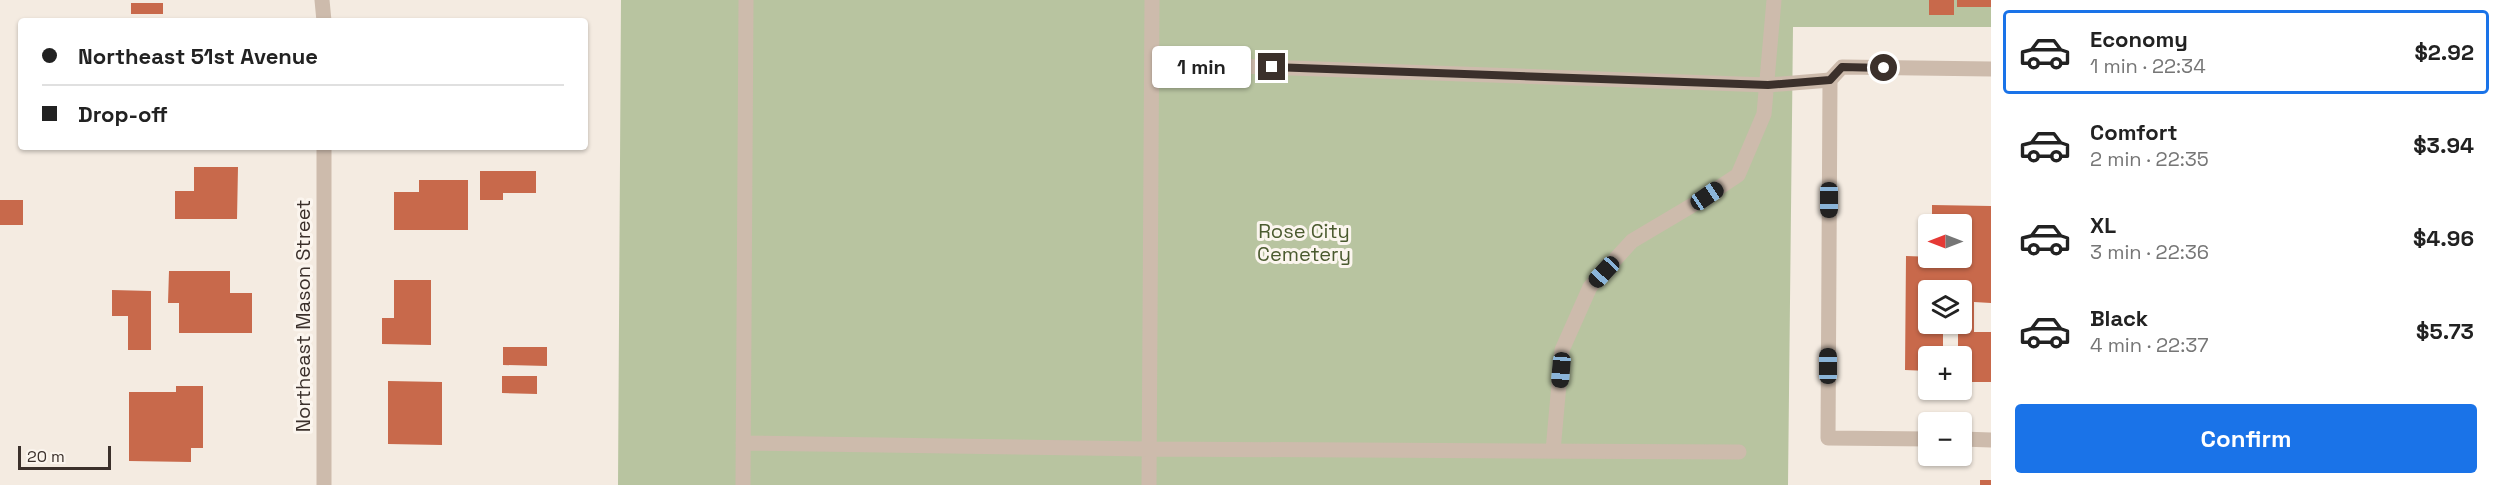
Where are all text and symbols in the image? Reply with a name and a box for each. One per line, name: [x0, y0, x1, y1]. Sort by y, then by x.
icon: car: [2018, 25, 2072, 79]
text: Economy: [2090, 25, 2188, 53]
text: $2.92: [2414, 38, 2474, 66]
text: Northeast 51st Avenue: [78, 42, 318, 70]
callout: 1 min: [1152, 46, 1251, 88]
route end: [1258, 53, 1285, 80]
text: 1 min · 22:34: [2090, 53, 2206, 79]
text: 1 min: [1177, 54, 1226, 80]
route start: [1870, 54, 1897, 81]
text: Drop-off: [78, 100, 168, 128]
icon: car: [2018, 118, 2072, 172]
text: Comfort: [2090, 118, 2178, 146]
text: $3.94: [2413, 131, 2474, 159]
text: 2 min · 22:35: [2090, 146, 2209, 172]
car: [1687, 178, 1727, 214]
car: [1820, 182, 1838, 218]
street label: Northeast Mason Street: [290, 200, 316, 432]
icon: car: [2018, 211, 2072, 265]
text: XL: [2090, 211, 2116, 239]
north arrow: [1918, 214, 1972, 268]
map controls: [1918, 214, 1972, 466]
park label: Rose City Cemetery: [1257, 218, 1351, 267]
text: $4.96: [2413, 224, 2474, 252]
text: 3 min · 22:36: [2090, 239, 2209, 265]
car: [1585, 253, 1623, 291]
button: layers: [1918, 280, 1972, 334]
icon: car: [2018, 304, 2072, 358]
text: Black: [2090, 304, 2148, 332]
text: $5.73: [2416, 317, 2474, 345]
text: 4 min · 22:37: [2090, 332, 2209, 358]
button: +: [1918, 346, 1972, 400]
car: [1819, 348, 1837, 384]
car: [1550, 351, 1572, 389]
button: Confirm: [2015, 404, 2477, 473]
button: −: [1918, 412, 1972, 466]
scale bar: [18, 443, 111, 470]
text: 20 m: [27, 446, 65, 467]

